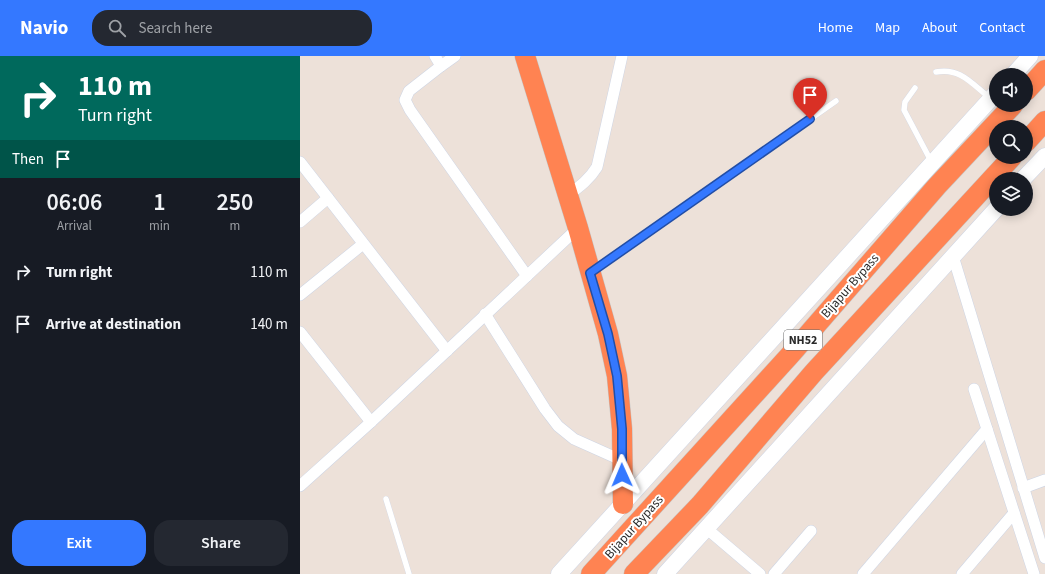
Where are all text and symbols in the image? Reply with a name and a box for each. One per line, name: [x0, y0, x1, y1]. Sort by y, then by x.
search box: [92, 10, 372, 46]
text: Navio: [20, 15, 68, 42]
icon: search: [106, 17, 128, 39]
text: Search here: [138, 18, 212, 39]
text: Home: [818, 18, 853, 38]
text: Map: [875, 18, 900, 38]
text: About: [922, 18, 957, 38]
text: Contact: [979, 18, 1025, 38]
text: 110 m: [78, 66, 152, 106]
map controls: [989, 68, 1033, 216]
button: sound: [989, 68, 1033, 112]
icon: right: [12, 72, 64, 124]
pin: [793, 78, 827, 119]
icon: arrive: [799, 84, 821, 106]
text: Turn right: [78, 103, 152, 128]
button: search: [989, 120, 1033, 164]
icon: arrive: [52, 148, 74, 170]
text: Then: [12, 149, 44, 170]
button: layers: [989, 172, 1033, 216]
text: 06:06: [47, 185, 102, 220]
text: 1: [153, 185, 166, 220]
text: 250: [217, 185, 253, 220]
text: Arrival: [57, 217, 92, 235]
text: min: [149, 217, 170, 235]
text: m: [230, 217, 240, 235]
street label: Bijapur Bypass: [817, 249, 883, 322]
icon: right: [12, 261, 34, 283]
text: Turn right: [46, 262, 112, 283]
text: 110 m: [250, 262, 288, 283]
icon: arrive: [12, 313, 34, 335]
text: Arrive at destination: [46, 314, 181, 335]
text: 140 m: [250, 314, 288, 335]
road number: NH52: [784, 330, 822, 350]
position arrow: [601, 454, 643, 496]
street label: Bijapur Bypass: [601, 491, 668, 563]
button: Exit: [12, 520, 146, 566]
button: Share: [154, 520, 288, 566]

